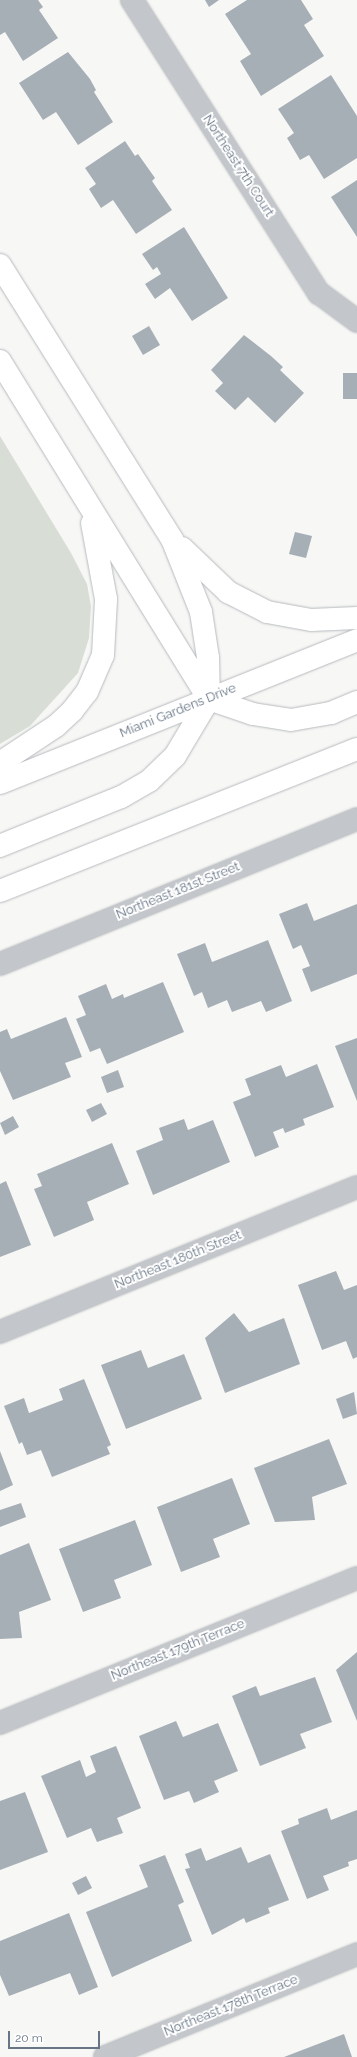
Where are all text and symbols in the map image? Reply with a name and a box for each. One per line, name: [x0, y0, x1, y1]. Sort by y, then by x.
street label: Northeast 7th Court: [199, 112, 277, 220]
street label: Miami Gardens Drive: [118, 681, 238, 741]
street label: Northeast 181st Street: [114, 859, 242, 923]
street label: Northeast 180th Street: [112, 1227, 244, 1293]
street label: Northeast 179th Terrace: [109, 1616, 247, 1684]
street label: Northeast 178th Terrace: [162, 1972, 300, 2040]
scale bar: [10, 2023, 102, 2049]
text: 20 m: [15, 2031, 43, 2045]

